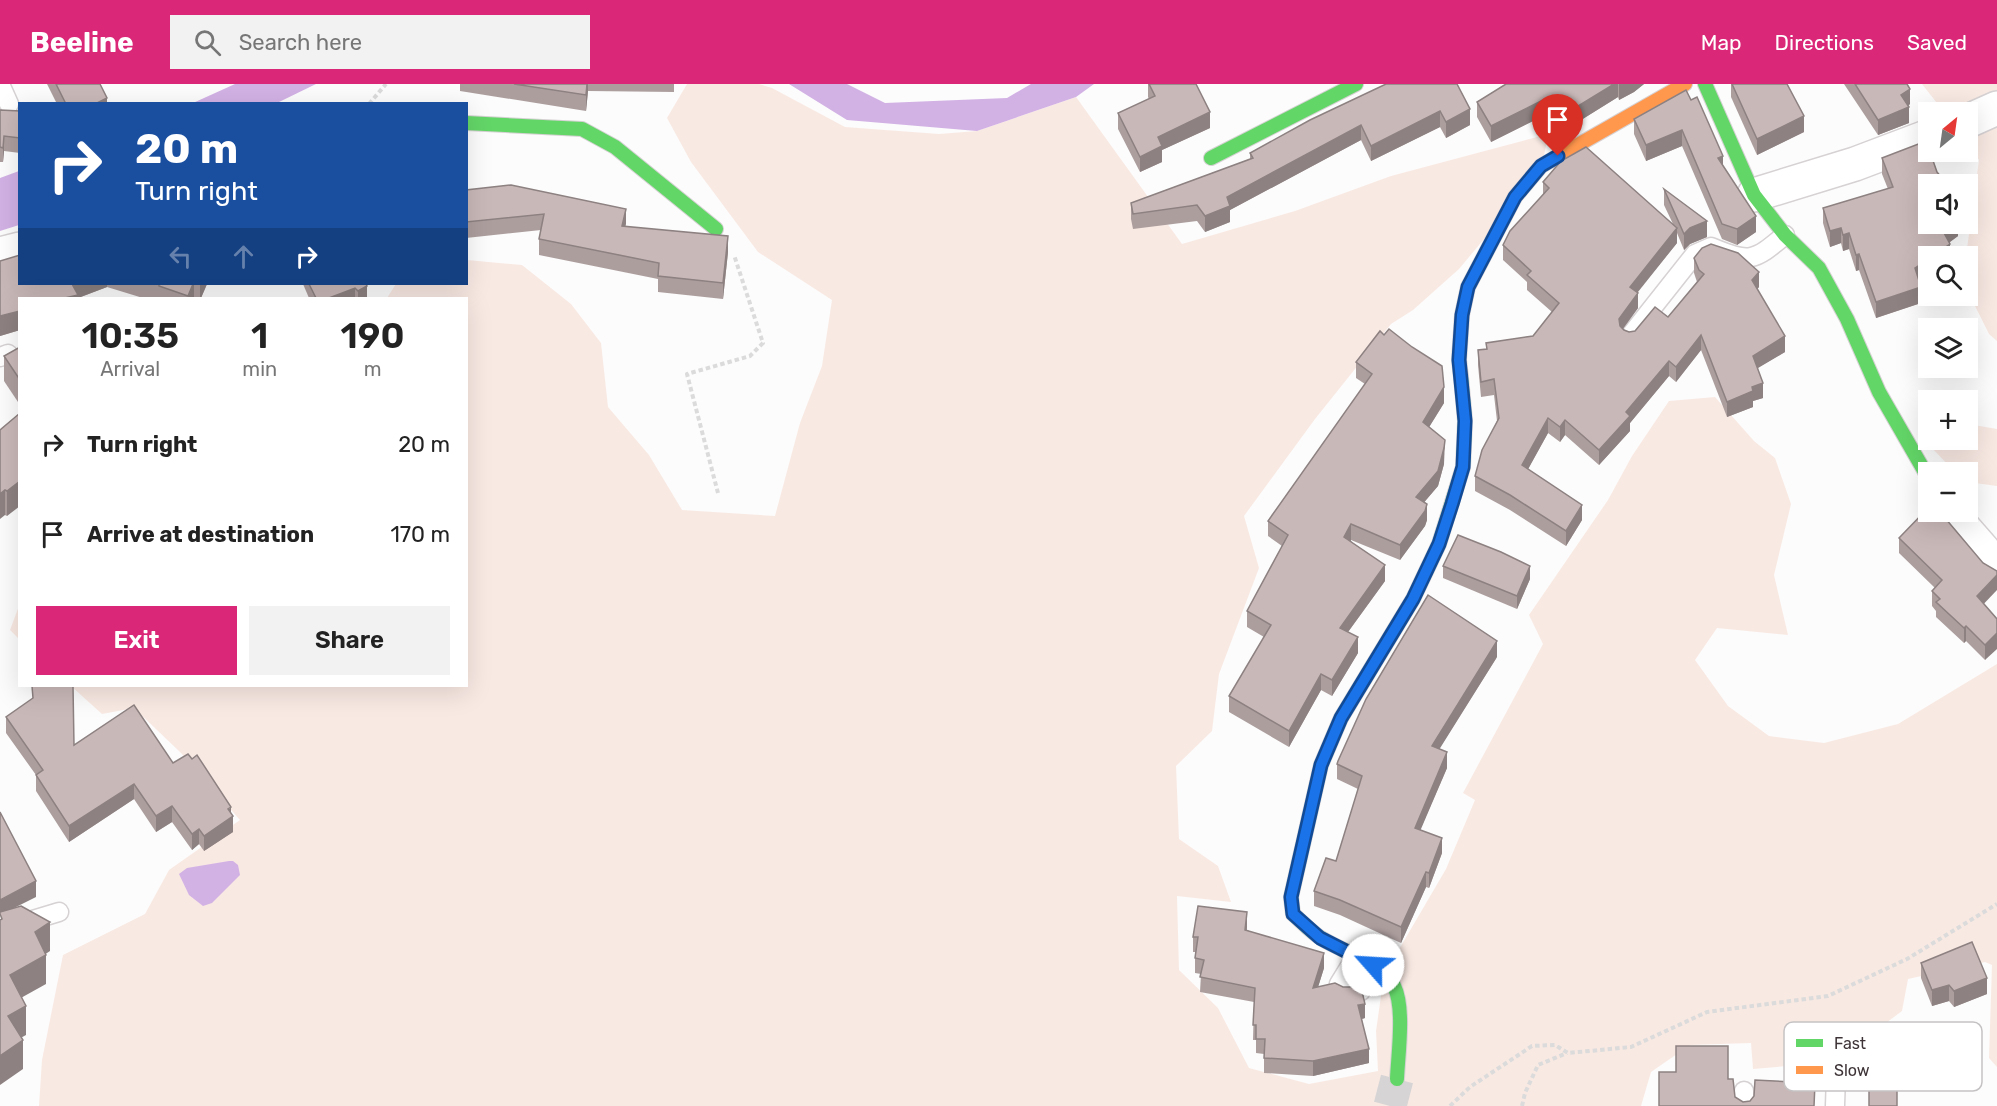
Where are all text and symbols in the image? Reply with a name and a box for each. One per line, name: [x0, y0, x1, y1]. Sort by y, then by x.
search box: [170, 15, 590, 69]
text: Beeline: [30, 26, 134, 59]
icon: search: [191, 26, 224, 59]
text: Search here: [239, 29, 362, 56]
text: Map: [1701, 30, 1742, 55]
text: Directions: [1775, 30, 1874, 55]
text: Saved: [1907, 30, 1967, 55]
pin: [1532, 94, 1583, 156]
north arrow: [1918, 102, 1978, 162]
map controls: [1918, 102, 1978, 522]
icon: arrive: [1541, 103, 1574, 136]
text: 20 m: [135, 124, 238, 174]
icon: right: [36, 126, 114, 204]
button: sound: [1918, 174, 1978, 234]
text: Turn right: [135, 175, 258, 207]
icon: left: [164, 240, 197, 273]
icon: ahead: [227, 240, 260, 273]
icon: right: [290, 240, 323, 273]
button: search: [1918, 246, 1978, 306]
text: 10:35: [81, 314, 179, 357]
text: 1: [251, 314, 268, 357]
text: 190: [341, 314, 405, 357]
button: layers: [1918, 318, 1978, 378]
text: Arrival: [100, 357, 160, 381]
text: min: [242, 357, 277, 381]
text: m: [364, 357, 381, 381]
button: +: [1918, 390, 1978, 450]
icon: right: [36, 428, 69, 461]
text: Turn right: [87, 431, 197, 458]
text: 20 m: [398, 431, 450, 458]
button: −: [1918, 462, 1978, 522]
icon: arrive: [36, 518, 69, 551]
text: Arrive at destination: [87, 521, 314, 548]
text: 170 m: [390, 521, 450, 548]
button: Exit: [36, 606, 237, 675]
button: Share: [249, 606, 450, 675]
position arrow: [1341, 933, 1405, 997]
legend: [1784, 1022, 1982, 1091]
text: Fast: [1834, 1034, 1866, 1053]
text: Slow: [1834, 1061, 1870, 1080]

